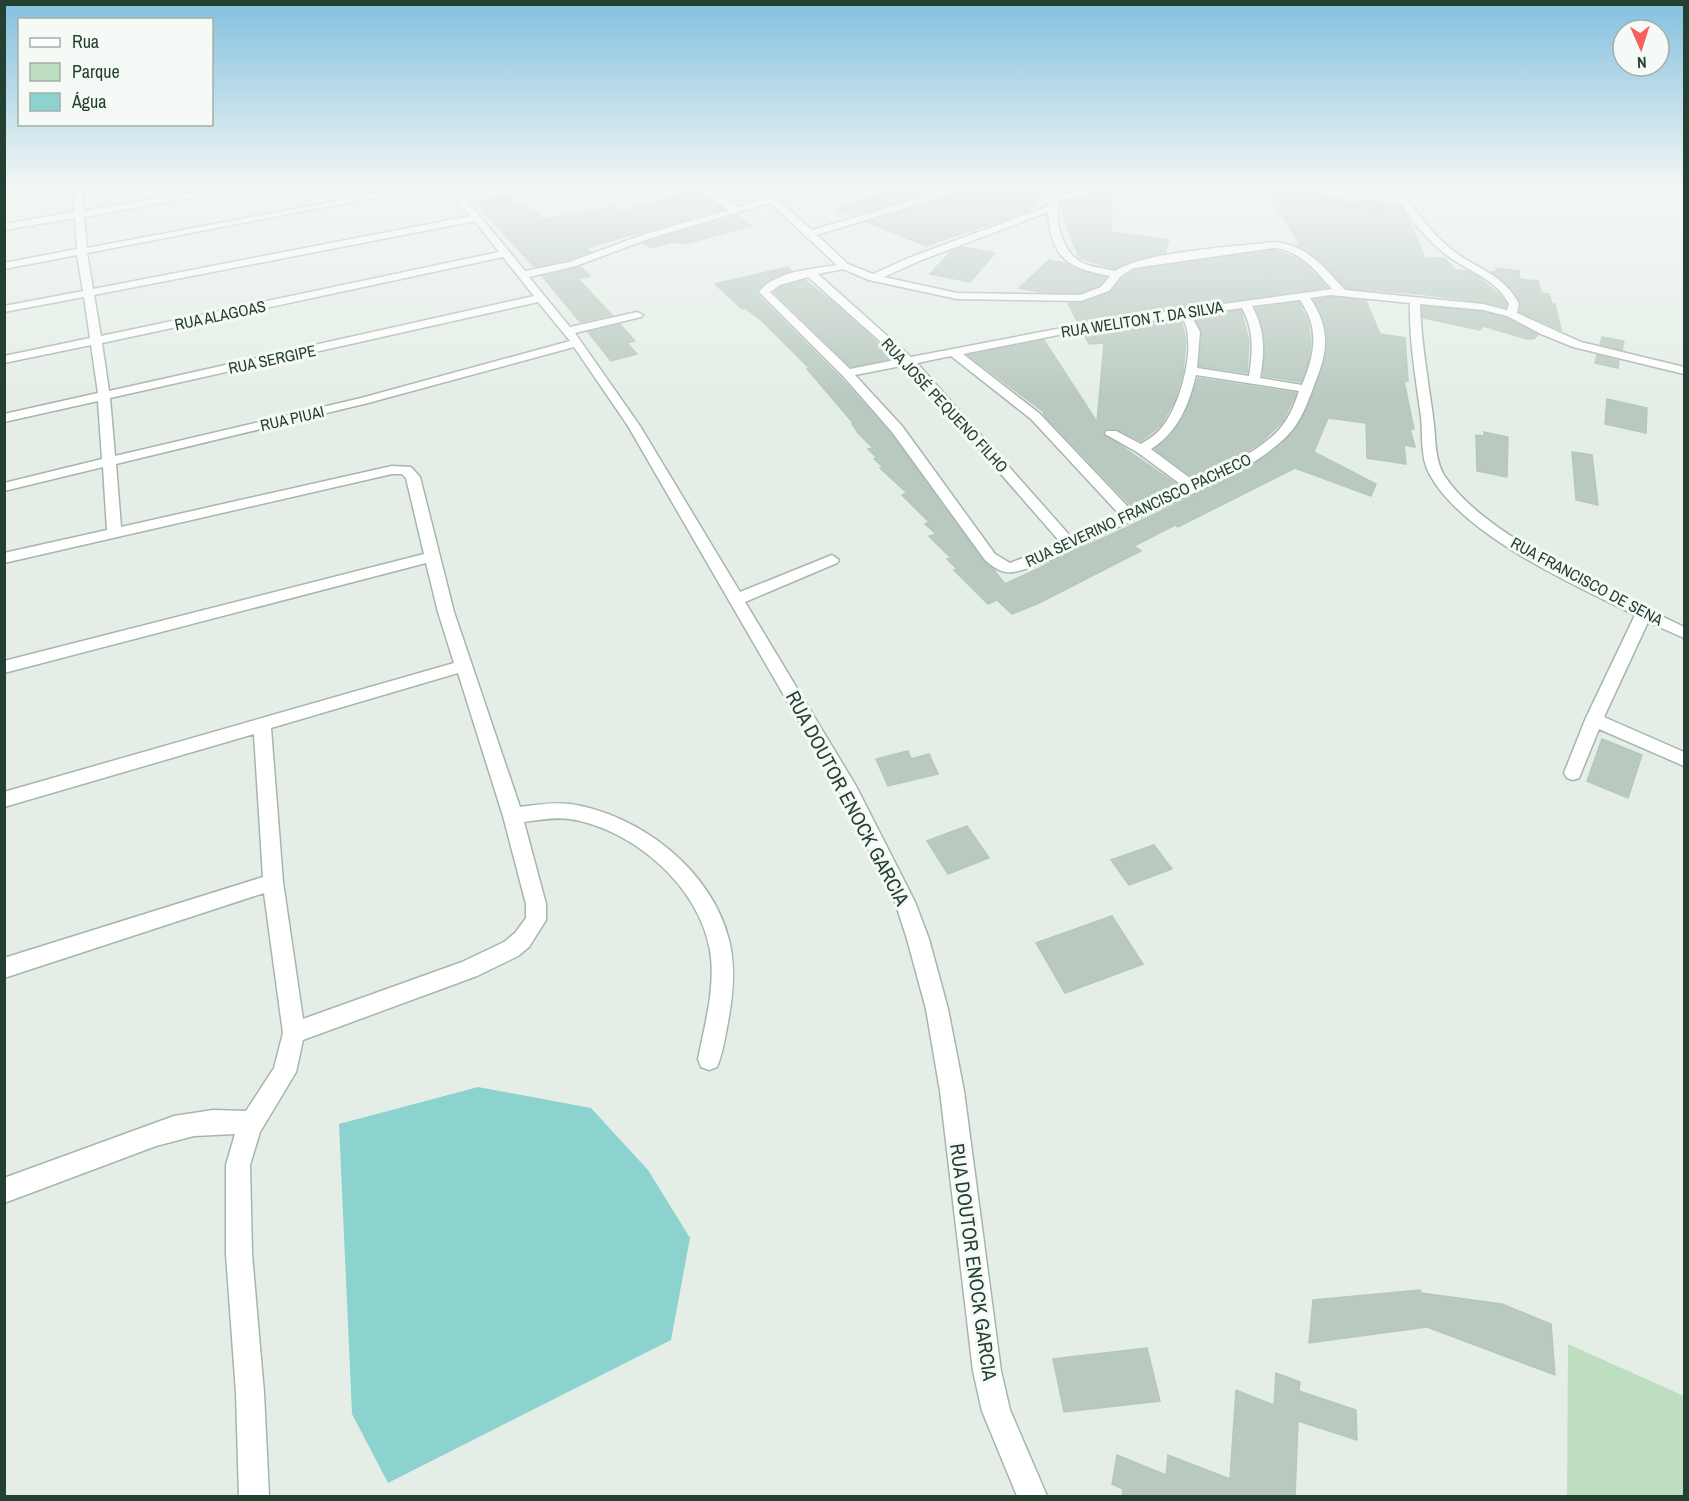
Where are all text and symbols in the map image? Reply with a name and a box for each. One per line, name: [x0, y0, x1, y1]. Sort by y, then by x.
legend: [18, 18, 213, 126]
north arrow: [1611, 18, 1671, 78]
text: Rua: [72, 29, 99, 54]
text: N: [1636, 52, 1647, 74]
text: Parque: [72, 59, 120, 84]
text: Água: [71, 89, 106, 114]
street label: RUA ALAGOAS: [172, 295, 268, 335]
street label: RUA WELITON T. DA SILVA: [1059, 295, 1225, 343]
street label: RUA JOSÉ PEQUENO FILHO: [877, 333, 1013, 477]
street label: RUA SERGIPE: [226, 339, 318, 379]
street label: RUA PIUAI: [258, 400, 326, 436]
street label: RUA SEVERINO FRANCISCO PACHECO: [1021, 448, 1255, 572]
street label: RUA FRANCISCO DE SENA: [1507, 532, 1667, 631]
street label: RUA DOUTOR ENOCK GARCIA: [780, 686, 916, 910]
street label: RUA DOUTOR ENOCK GARCIA: [944, 1142, 1004, 1382]

